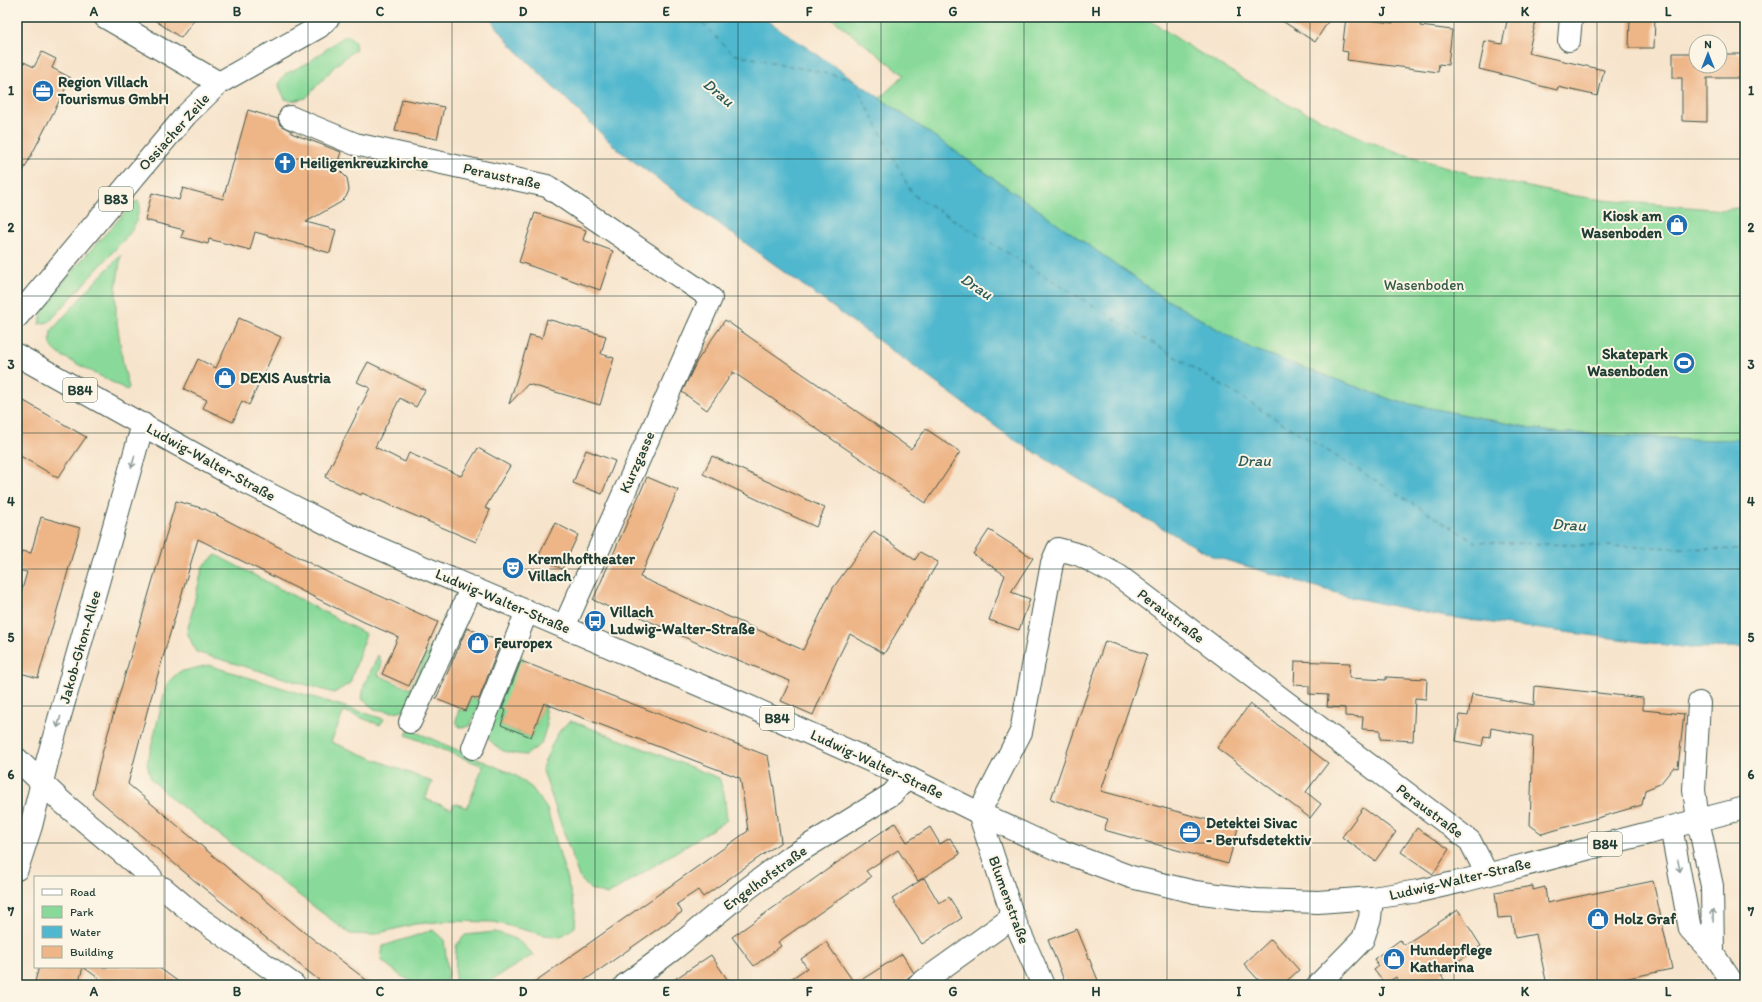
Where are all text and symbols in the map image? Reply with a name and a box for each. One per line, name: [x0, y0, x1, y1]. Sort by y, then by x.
text: A: [89, 4, 99, 19]
text: B: [233, 4, 242, 19]
text: C: [376, 4, 385, 19]
text: D: [519, 4, 528, 19]
text: E: [662, 4, 670, 19]
text: F: [806, 4, 813, 19]
text: G: [949, 4, 958, 19]
text: H: [1092, 4, 1101, 19]
text: I: [1237, 4, 1242, 19]
text: J: [1378, 4, 1386, 19]
text: K: [1521, 4, 1530, 19]
text: L: [1665, 4, 1672, 19]
north arrow: [1688, 34, 1728, 74]
text: N: [1704, 38, 1712, 51]
place label: Region Villach Tourismus GmbH: [57, 73, 169, 108]
water label: Drau: [700, 74, 738, 111]
office icon: Region Villach Tourismus GmbH: [30, 78, 56, 104]
text: 1: [8, 83, 14, 98]
text: 1: [1748, 83, 1754, 98]
street label: Ossiacher Zeile: [135, 90, 213, 174]
church icon: Heiligenkreuzkirche: [272, 150, 298, 176]
place label: Heiligenkreuzkirche: [300, 154, 428, 173]
street label: Peraustraße: [461, 159, 543, 193]
road number: B83: [99, 187, 133, 211]
place label: Kiosk am Wasenboden: [1581, 207, 1663, 242]
shop icon: Kiosk am Wasenboden: [1664, 212, 1690, 238]
text: 2: [8, 220, 15, 235]
text: 2: [1748, 220, 1755, 235]
water label: Drau: [957, 269, 996, 304]
park label: Wasenboden: [1384, 276, 1464, 294]
place label: Skatepark Wasenboden: [1587, 345, 1669, 380]
sports icon: Skatepark Wasenboden: [1671, 350, 1697, 376]
text: 3: [7, 357, 15, 372]
text: 3: [1747, 357, 1755, 372]
shop icon: DEXIS Austria: [212, 365, 238, 391]
place label: DEXIS Austria: [240, 369, 331, 387]
road number: B84: [63, 378, 97, 402]
street label: Ludwig-Walter-Straße: [143, 419, 279, 505]
street label: Kurzgasse: [615, 428, 659, 496]
water label: Drau: [1237, 451, 1271, 470]
one-way arrow: [129, 455, 136, 468]
text: 4: [7, 494, 15, 509]
text: 4: [1747, 494, 1755, 509]
water label: Drau: [1551, 514, 1587, 535]
place label: Kremlhoftheater Villach: [528, 550, 636, 585]
theatre icon: Kremlhoftheater Villach: [500, 555, 526, 581]
street label: Ludwig-Walter-Straße: [433, 564, 573, 638]
street label: Peraustraße: [1134, 585, 1208, 647]
street label: Jakob-Ghon-Allee: [55, 588, 105, 706]
place label: Villach Ludwig-Walter-Straße: [610, 603, 755, 639]
bus stop icon: Villach Ludwig-Walter-Straße: [582, 608, 608, 634]
text: 5: [8, 630, 15, 645]
shop icon: Feuropex: [465, 630, 491, 656]
text: 5: [1748, 630, 1755, 645]
place label: Feuropex: [494, 634, 553, 653]
road number: B84: [760, 706, 794, 730]
one-way arrow: [55, 715, 62, 728]
street label: Ludwig-Walter-Straße: [808, 725, 946, 803]
text: 6: [8, 767, 15, 782]
text: 6: [1748, 767, 1755, 782]
street label: Peraustraße: [1393, 780, 1467, 842]
place label: Detektei Sivac - Berufsdetektiv: [1206, 814, 1311, 849]
office icon: Detektei Sivac - Berufsdetektiv: [1177, 819, 1203, 845]
road number: B84: [1588, 832, 1622, 856]
street label: Engelhofstraße: [720, 842, 810, 914]
street label: Blumenstraße: [985, 854, 1033, 946]
street label: Ludwig-Walter-Straße: [1387, 854, 1533, 904]
one-way arrow: [1675, 859, 1683, 872]
legend: [34, 876, 164, 968]
text: Road: [70, 885, 96, 899]
text: 7: [7, 904, 15, 919]
text: 7: [1747, 904, 1755, 919]
text: Park: [70, 905, 94, 919]
shop icon: Holz Graf: [1585, 906, 1611, 932]
one-way arrow: [1709, 909, 1716, 922]
place label: Holz Graf: [1614, 910, 1676, 928]
text: Water: [70, 925, 101, 939]
place label: Hundepflege Katharina: [1410, 941, 1492, 976]
text: Building: [70, 945, 114, 959]
shop icon: Hundepflege Katharina: [1381, 946, 1407, 972]
text: A: [89, 984, 99, 999]
text: B: [233, 984, 242, 999]
text: C: [376, 984, 385, 999]
text: D: [519, 984, 528, 999]
text: E: [662, 984, 670, 999]
text: F: [806, 984, 813, 999]
text: G: [949, 984, 958, 999]
text: H: [1092, 984, 1101, 999]
text: I: [1237, 984, 1242, 999]
text: J: [1378, 984, 1386, 999]
text: K: [1521, 984, 1530, 999]
text: L: [1665, 984, 1672, 999]

